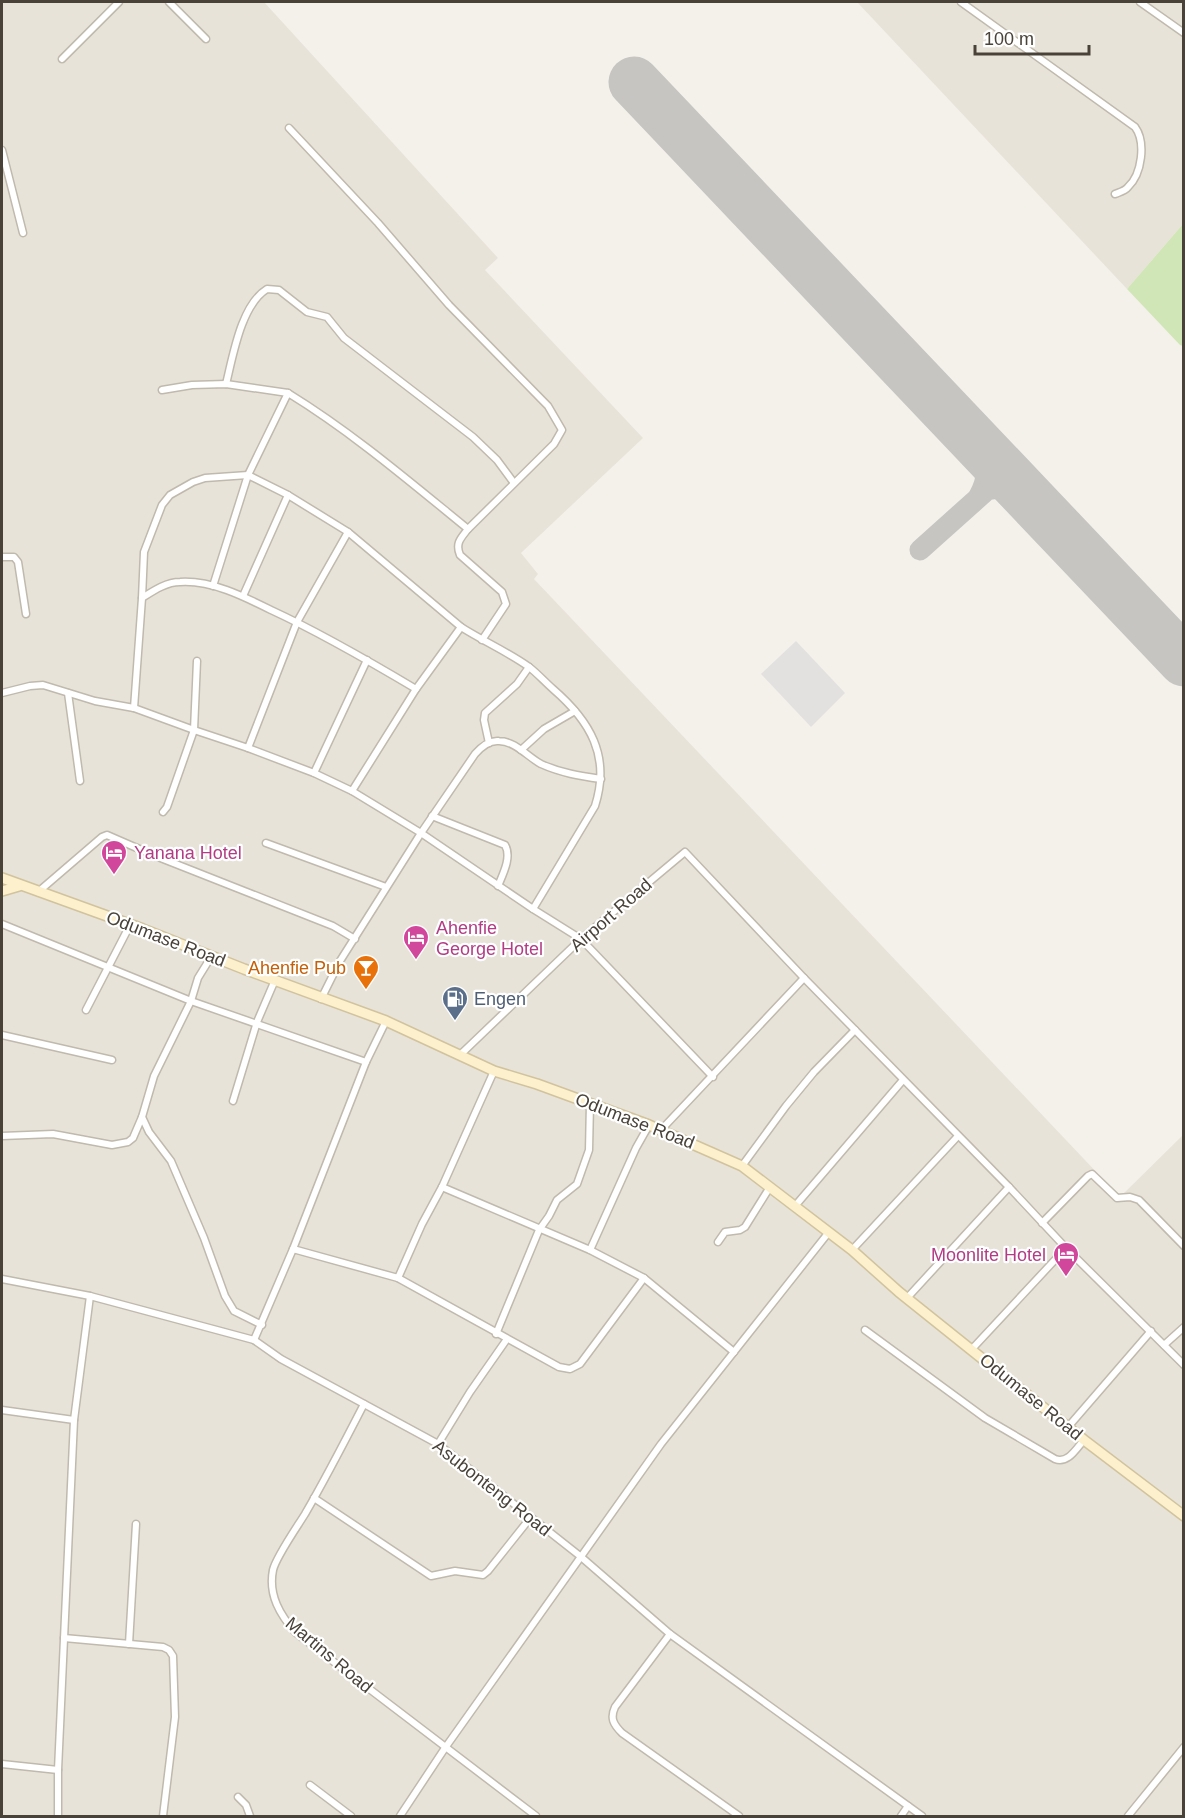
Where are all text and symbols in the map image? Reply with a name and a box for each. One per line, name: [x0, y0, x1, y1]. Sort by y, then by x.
scale bar: [975, 18, 1089, 56]
text: 100 m: [984, 29, 1034, 49]
hotel icon: Yanana Hotel: [99, 838, 129, 876]
place label: Yanana Hotel: [134, 843, 242, 863]
street label: Airport Road: [566, 874, 656, 956]
street label: Odumase Road: [104, 907, 228, 971]
place label: Ahenfie George Hotel: [436, 918, 543, 959]
hotel icon: Ahenfie George Hotel: [401, 923, 431, 961]
bar icon: Ahenfie Pub: [351, 953, 381, 991]
place label: Ahenfie Pub: [248, 958, 346, 978]
fuel station icon: Engen: [440, 984, 470, 1022]
place label: Engen: [474, 989, 526, 1009]
street label: Odumase Road: [573, 1089, 697, 1153]
hotel icon: Moonlite Hotel: [1051, 1240, 1081, 1278]
place label: Moonlite Hotel: [931, 1245, 1046, 1265]
street label: Odumase Road: [976, 1350, 1086, 1444]
street label: Asubonteng Road: [429, 1436, 555, 1540]
street label: Martins Road: [282, 1613, 376, 1697]

